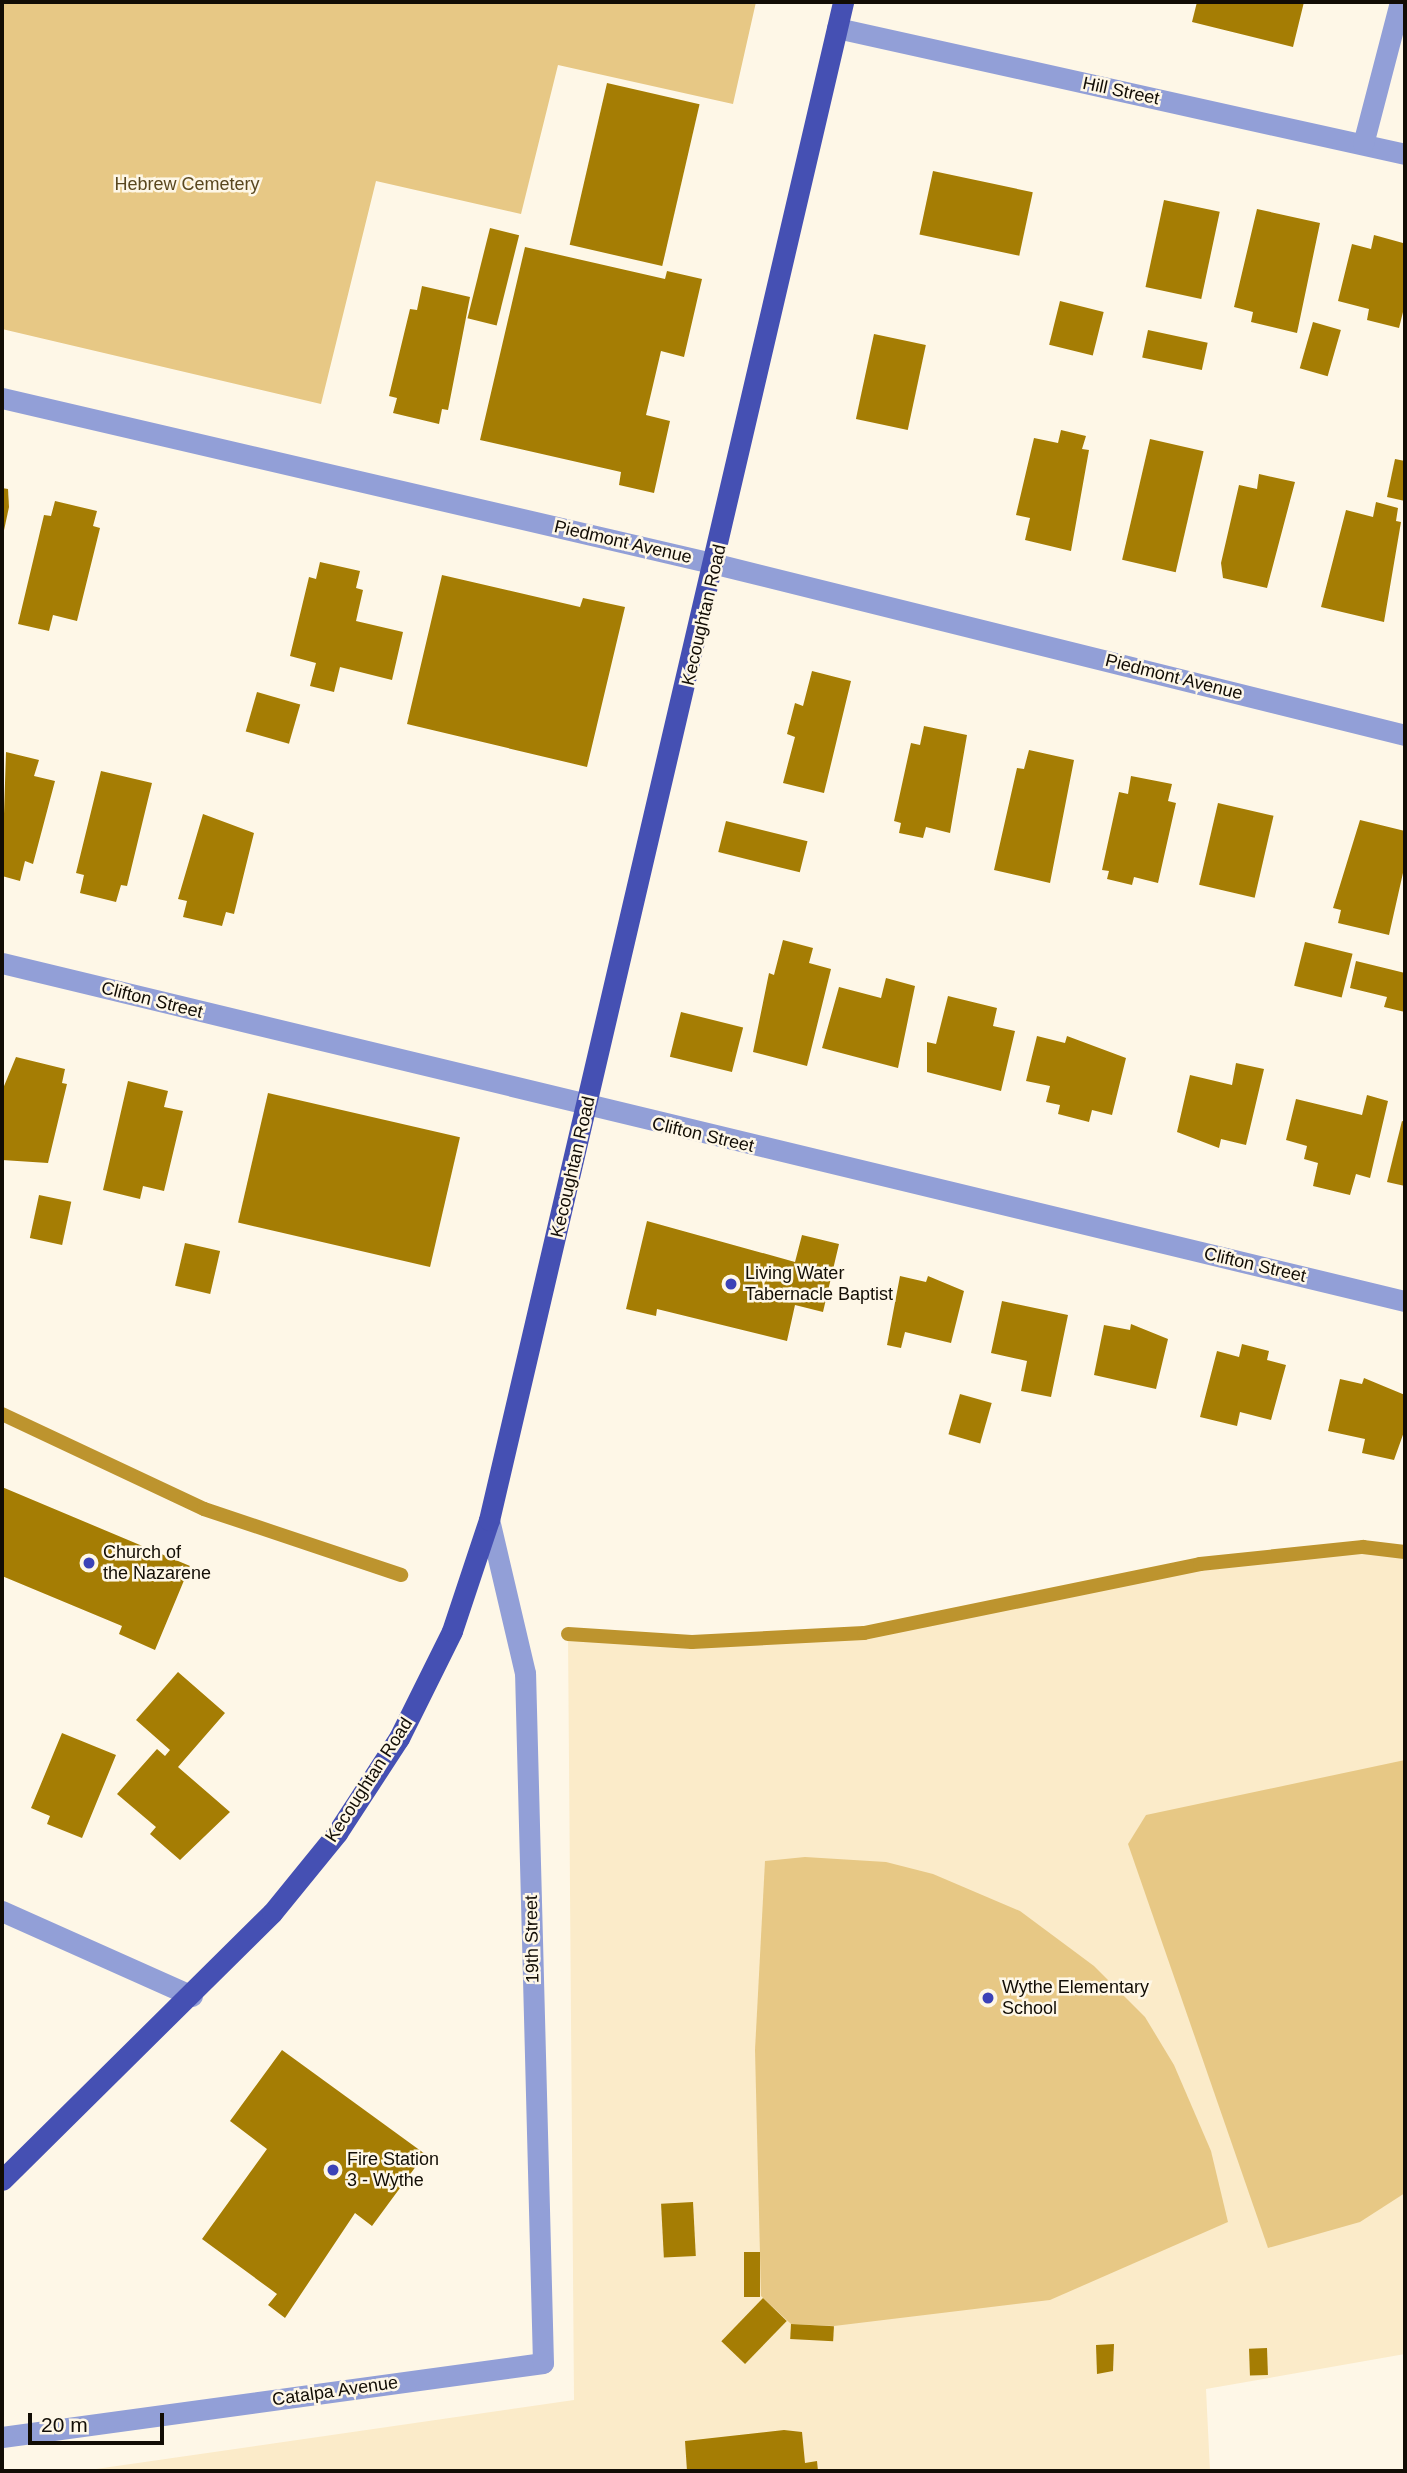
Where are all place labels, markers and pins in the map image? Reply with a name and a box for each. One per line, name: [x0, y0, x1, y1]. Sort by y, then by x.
place label: Living Water Tabernacle Baptist: [745, 1263, 893, 1306]
marker: Living Water Tabernacle Baptist: [723, 1276, 739, 1292]
place label: Church of the Nazarene: [103, 1542, 211, 1584]
marker: Church of the Nazarene: [81, 1555, 97, 1571]
place label: Wythe Elementary School: [1002, 1977, 1149, 2020]
marker: Wythe Elementary School: [980, 1990, 996, 2006]
place label: Fire Station 3 - Wythe: [347, 2149, 439, 2192]
marker: Fire Station 3 - Wythe: [325, 2162, 341, 2178]

